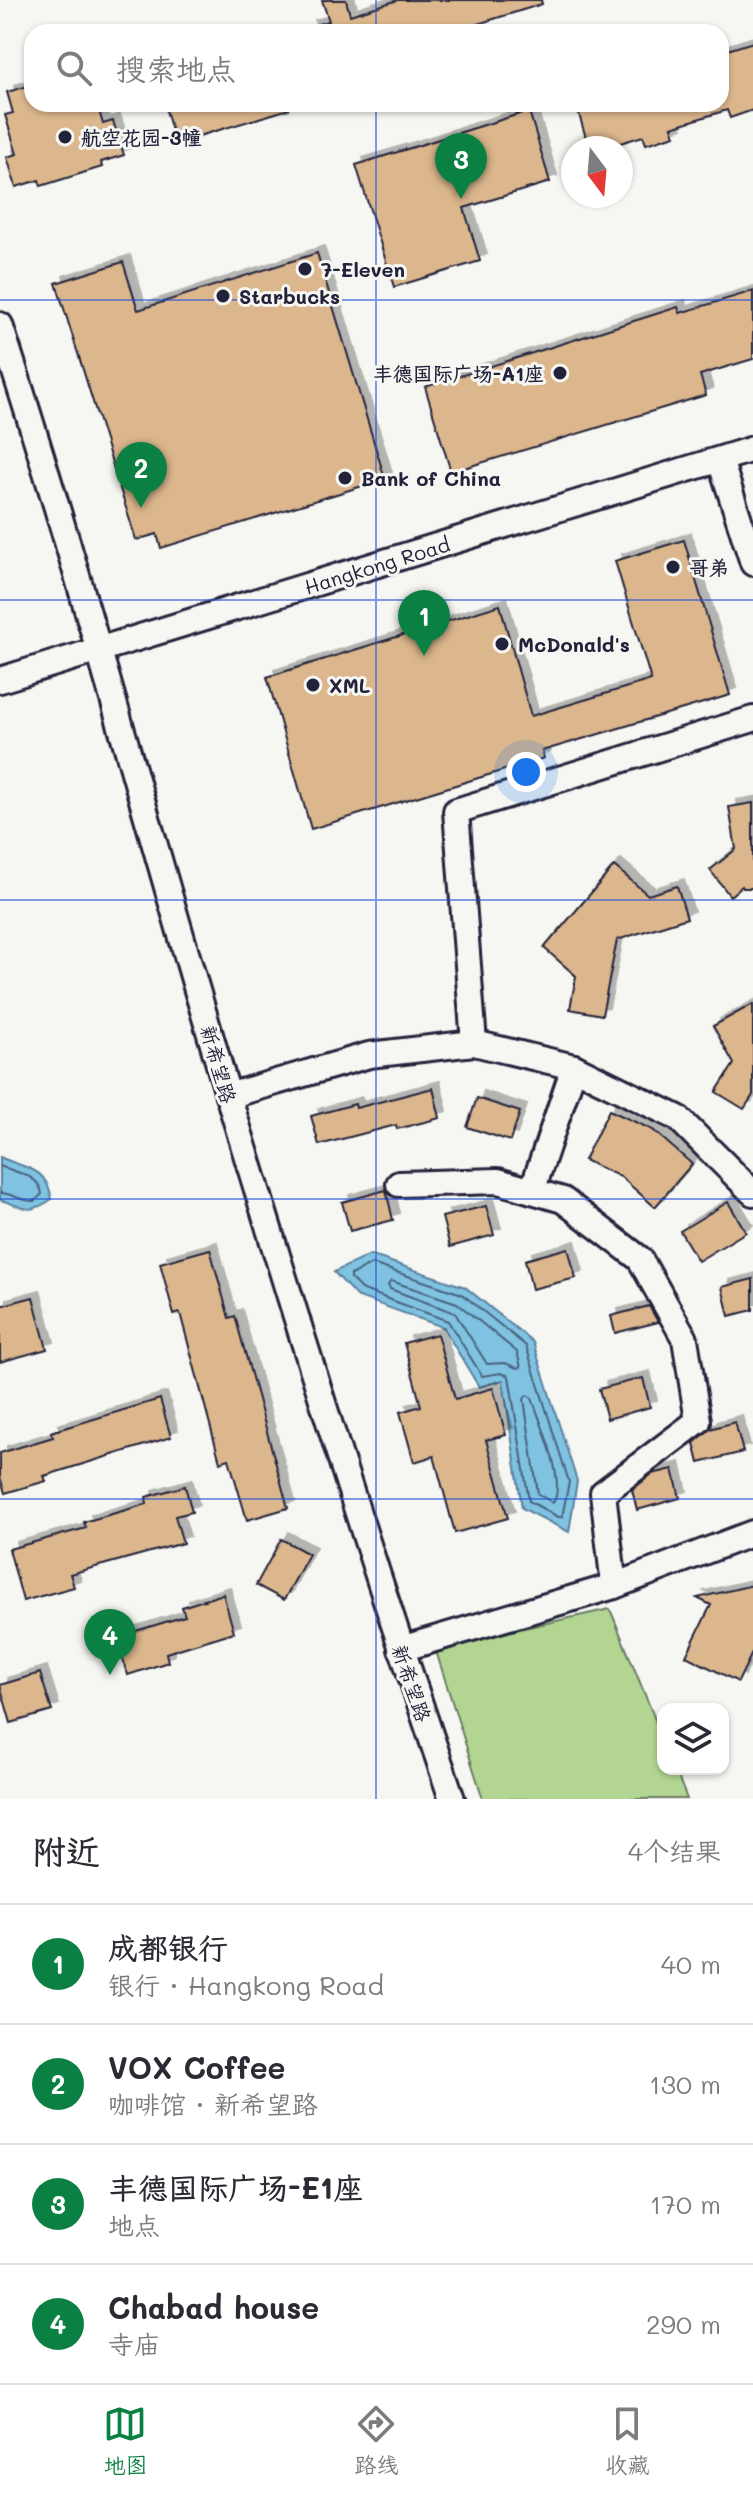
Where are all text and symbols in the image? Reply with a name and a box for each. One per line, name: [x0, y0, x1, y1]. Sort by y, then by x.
search box: [24, 24, 729, 112]
icon: search: [52, 46, 96, 90]
text: 搜索地点: [116, 48, 236, 88]
place label: 航空花园-3幢: [81, 124, 201, 150]
marker: 航空花园-3幢: [56, 128, 74, 146]
pin: 3: [435, 133, 487, 199]
north arrow: [561, 136, 633, 208]
place label: 7-Eleven: [321, 256, 405, 282]
marker: 7-Eleven: [296, 260, 314, 278]
place label: Starbucks: [239, 283, 340, 309]
marker: Starbucks: [214, 287, 232, 305]
place label: 丰德国际广场-A1座: [373, 360, 544, 386]
marker: 丰德国际广场-A1座: [551, 364, 569, 382]
pin: 2: [115, 442, 167, 508]
place label: Bank of China: [361, 465, 501, 491]
marker: Bank of China: [336, 469, 354, 487]
street label: Hangkong Road: [301, 531, 453, 599]
place label: 哥弟: [689, 554, 729, 580]
marker: 哥弟: [664, 558, 682, 576]
pin: 1: [398, 590, 450, 656]
place label: McDonald's: [518, 631, 630, 657]
marker: McDonald's: [493, 635, 511, 653]
place label: XML: [329, 672, 370, 698]
marker: XML: [304, 676, 322, 694]
your location: [506, 752, 546, 792]
street label: 新希望路: [195, 1022, 243, 1107]
pin: 4: [84, 1609, 136, 1675]
street label: 新希望路: [387, 1641, 438, 1726]
map controls: [657, 1703, 729, 1775]
button: layers: [657, 1703, 729, 1775]
text: 附近: [32, 1828, 100, 1873]
text: 4个结果: [628, 1834, 721, 1868]
text: 成都银行: [108, 1927, 228, 1967]
text: 1: [52, 1947, 64, 1981]
text: 40 m: [661, 1947, 721, 1981]
text: 银行 · Hangkong Road: [108, 1968, 384, 2002]
text: VOX Coffee: [108, 2047, 285, 2087]
text: 2: [51, 2067, 65, 2101]
text: 130 m: [649, 2067, 721, 2101]
text: 咖啡馆 · 新希望路: [108, 2087, 318, 2121]
text: 丰德国际广场-E1座: [108, 2167, 363, 2207]
text: 3: [50, 2187, 66, 2221]
text: 170 m: [650, 2187, 721, 2221]
text: 地点: [108, 2208, 160, 2242]
text: Chabad house: [108, 2287, 319, 2327]
text: 4: [50, 2307, 66, 2341]
text: 290 m: [646, 2307, 721, 2341]
text: 寺庙: [108, 2327, 160, 2361]
tab: 地图: [103, 2402, 148, 2479]
tab: 路线: [354, 2402, 399, 2479]
tab: 收藏: [605, 2402, 650, 2479]

